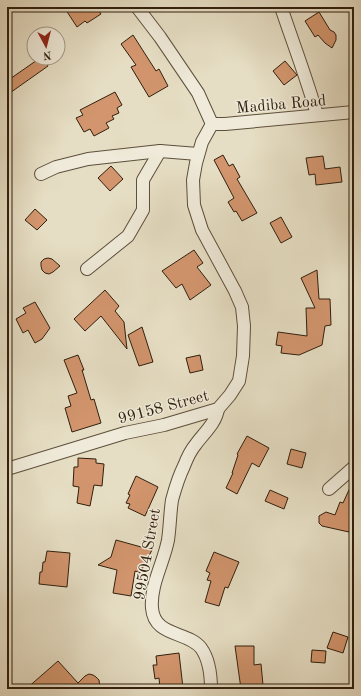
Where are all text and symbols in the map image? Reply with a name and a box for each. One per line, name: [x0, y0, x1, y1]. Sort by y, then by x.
north arrow: [26, 26, 66, 66]
text: N: [42, 48, 52, 60]
street label: Madiba Road: [236, 93, 327, 117]
street label: 99158 Street: [116, 388, 211, 428]
street label: 99504 Street: [132, 507, 164, 602]

